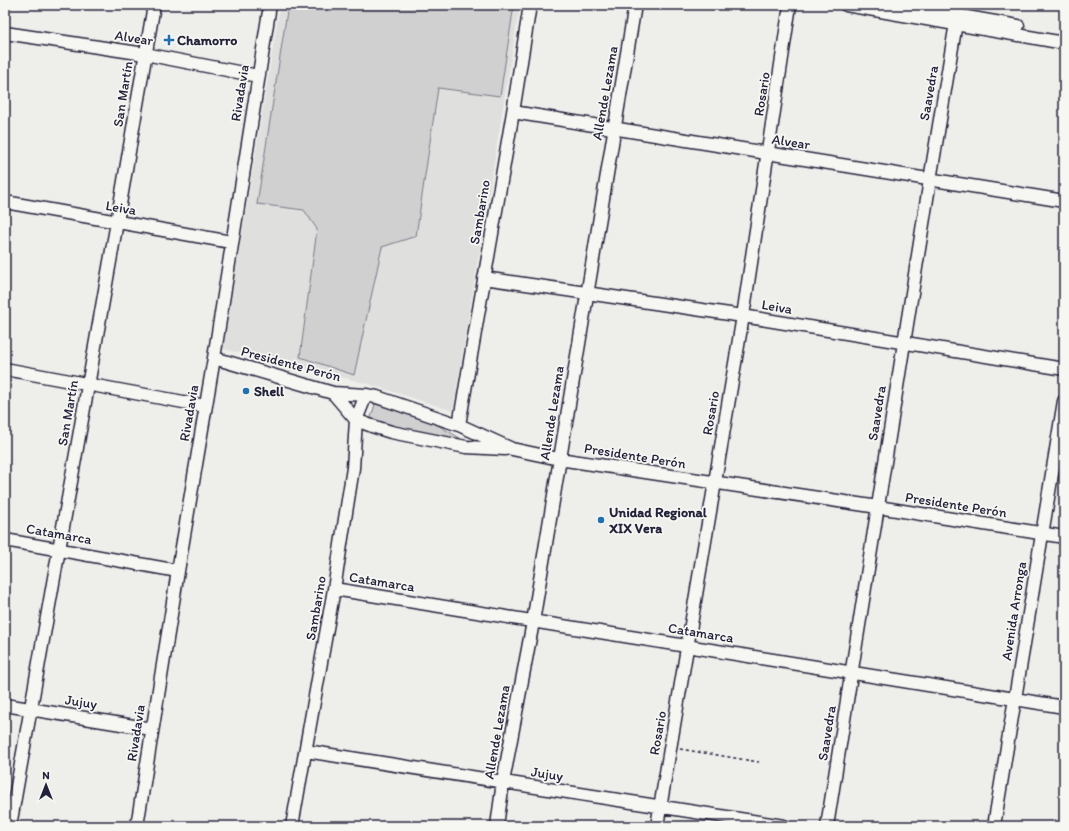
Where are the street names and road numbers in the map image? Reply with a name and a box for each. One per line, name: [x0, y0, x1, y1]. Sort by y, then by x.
street label: Alvear: [114, 27, 155, 49]
street label: Allende Lezama: [588, 45, 622, 141]
street label: San Martín: [109, 60, 137, 128]
street label: Rivadavia: [227, 63, 253, 123]
street label: Saavedra: [916, 63, 942, 122]
street label: Rosario: [750, 71, 774, 117]
street label: Alvear: [771, 131, 812, 153]
street label: Sambarino: [466, 178, 494, 246]
street label: Leiva: [104, 197, 138, 219]
street label: Leiva: [760, 296, 794, 318]
street label: Presidente Perón: [239, 343, 343, 386]
street label: Allende Lezama: [536, 365, 568, 461]
street label: San Martín: [54, 379, 82, 447]
street label: Rivadavia: [176, 383, 202, 443]
street label: Saavedra: [864, 384, 890, 442]
street label: Rosario: [699, 390, 723, 436]
street label: Presidente Perón: [583, 440, 687, 472]
street label: Presidente Perón: [904, 489, 1008, 521]
street label: Catamarca: [25, 520, 94, 548]
street label: Avenida Arronga: [998, 560, 1030, 662]
street label: Catamarca: [348, 568, 417, 596]
street label: Sambarino: [302, 574, 330, 642]
street label: Catamarca: [667, 619, 736, 647]
street label: Allende Lezama: [480, 684, 514, 780]
street label: Jujuy: [64, 691, 99, 713]
street label: Rivadavia: [123, 703, 149, 763]
street label: Saavedra: [814, 704, 840, 762]
street label: Rosario: [646, 710, 670, 756]
street label: Jujuy: [530, 763, 565, 785]

